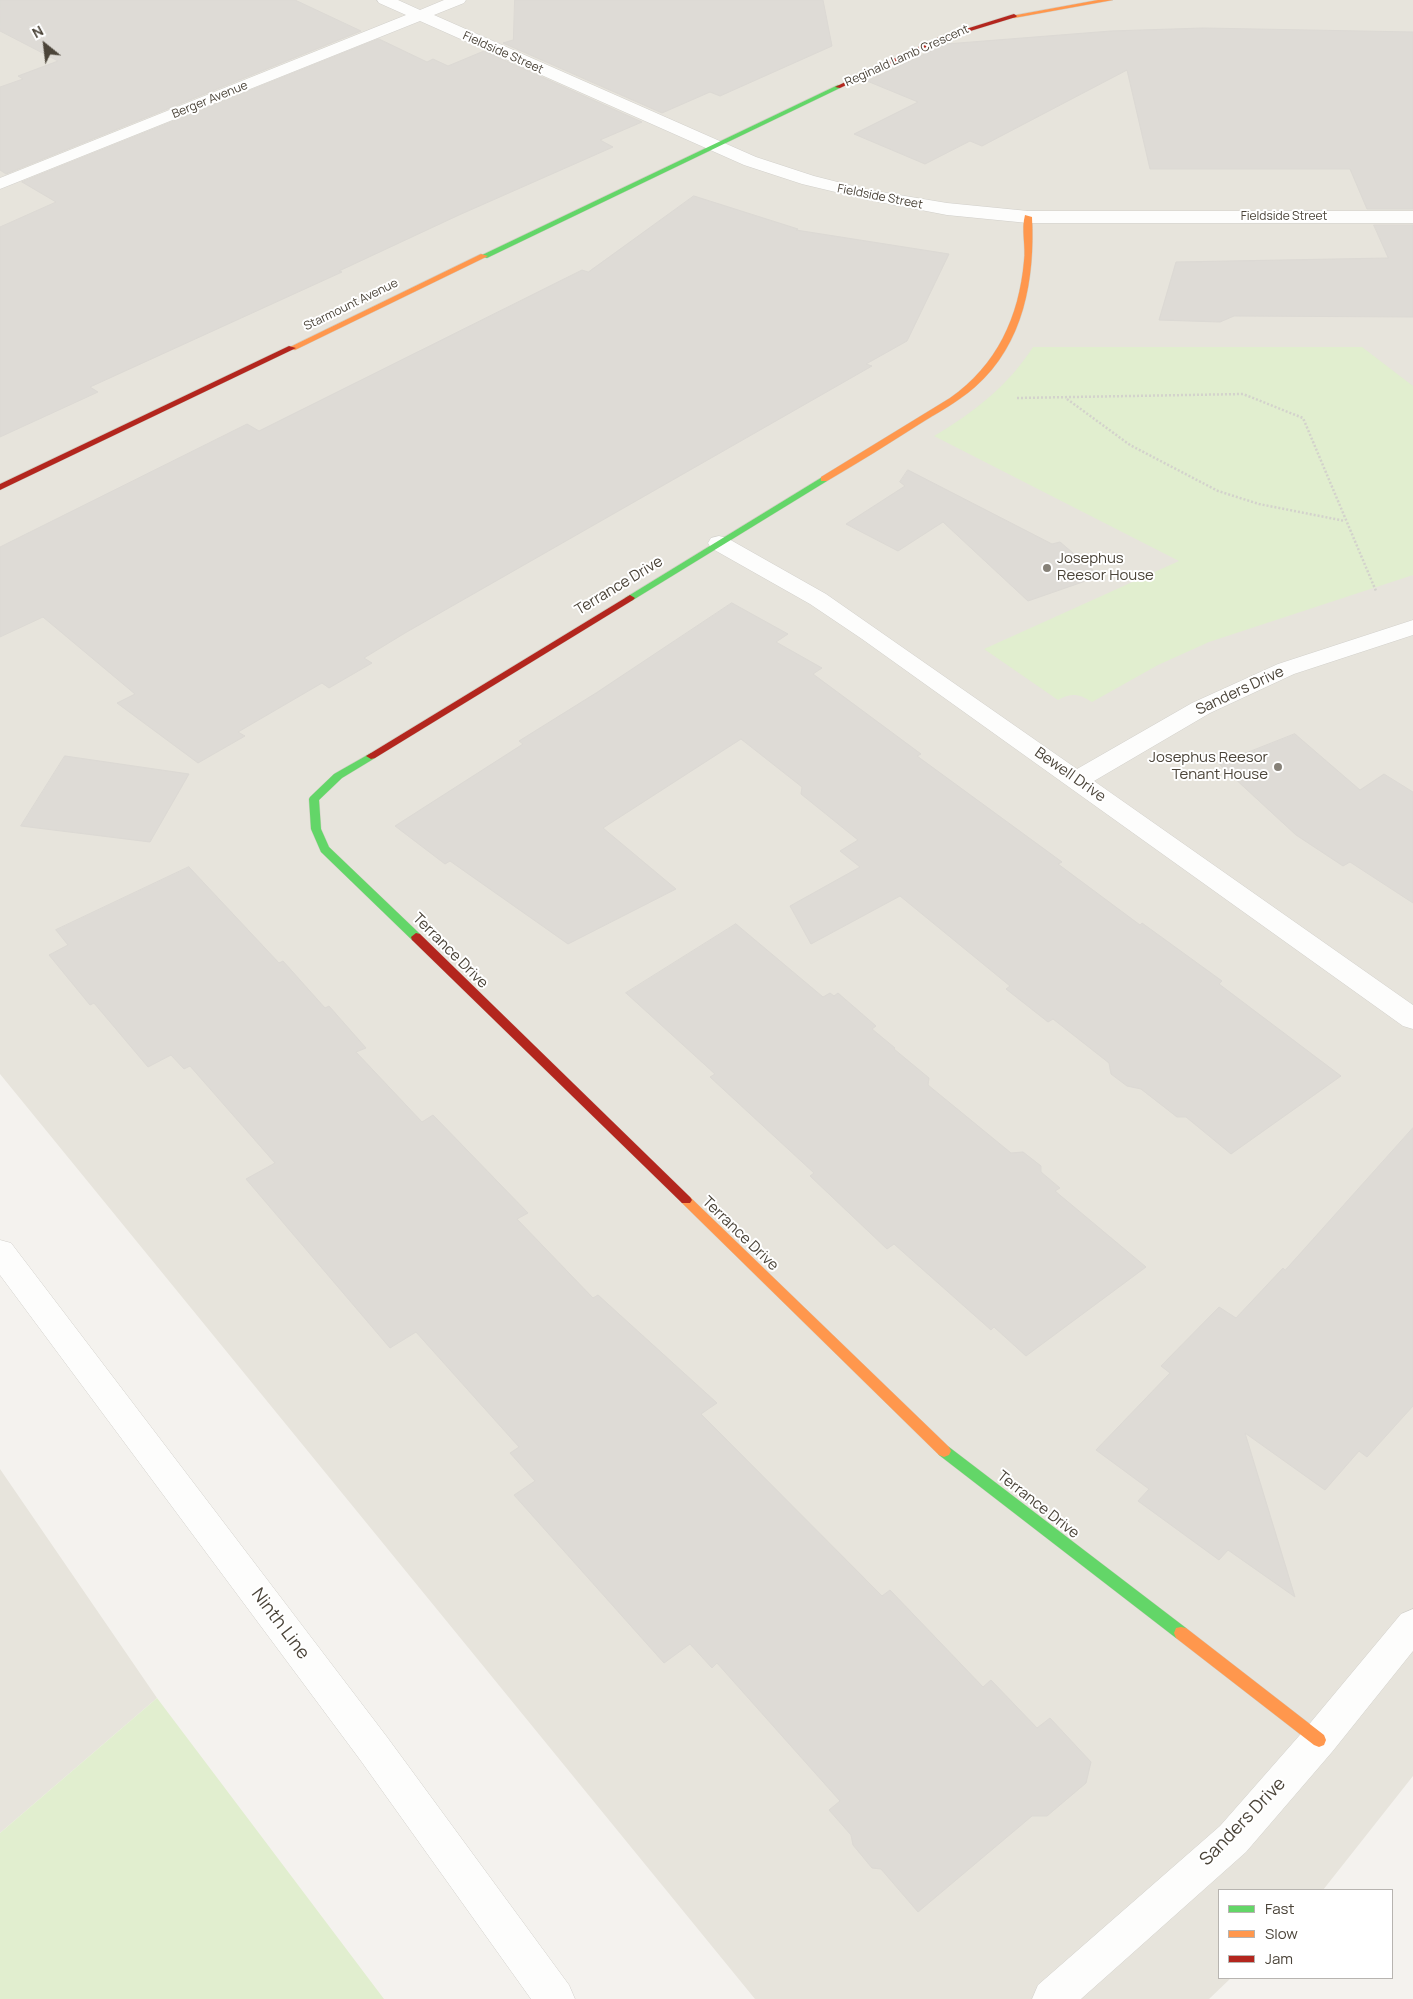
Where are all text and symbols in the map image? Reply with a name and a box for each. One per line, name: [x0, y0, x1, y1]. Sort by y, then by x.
north arrow: [20, 20, 70, 70]
text: N: [28, 21, 46, 42]
street label: Reginald Lamb Crescent: [843, 22, 971, 90]
street label: Fieldside Street: [460, 29, 546, 77]
street label: Berger Avenue: [170, 78, 250, 122]
street label: Fieldside Street: [836, 182, 924, 212]
street label: Fieldside Street: [1241, 210, 1327, 224]
street label: Starmount Avenue: [302, 276, 400, 334]
place label: Josephus Reesor House: [1057, 550, 1154, 585]
street label: Terrance Drive: [572, 553, 666, 619]
marker: Josephus Reesor House: [1041, 562, 1053, 574]
street label: Sanders Drive: [1193, 663, 1287, 719]
street label: Bewell Drive: [1031, 744, 1109, 806]
place label: Josephus Reesor Tenant House: [1149, 749, 1268, 784]
marker: Josephus Reesor Tenant House: [1272, 761, 1284, 773]
street label: Terrance Drive: [409, 910, 491, 992]
street label: Terrance Drive: [698, 1193, 782, 1275]
street label: Terrance Drive: [993, 1467, 1083, 1543]
street label: Ninth Line: [246, 1584, 314, 1664]
street label: Sanders Drive: [1196, 1773, 1290, 1871]
legend: [1218, 1889, 1393, 1979]
text: Fast: [1265, 1898, 1294, 1919]
text: Slow: [1265, 1923, 1298, 1944]
text: Jam: [1265, 1948, 1293, 1969]

